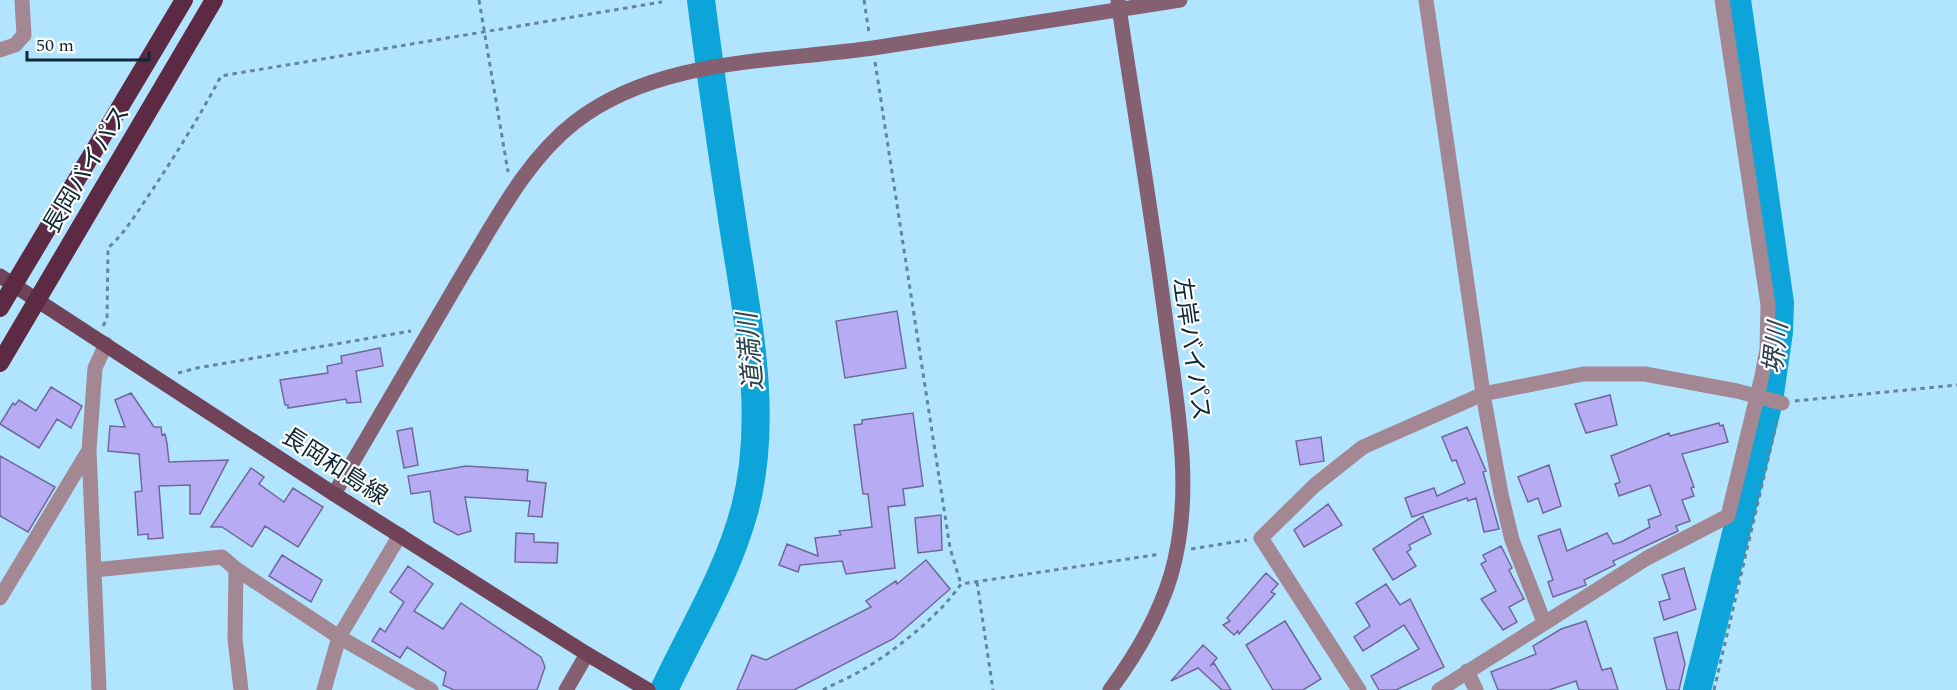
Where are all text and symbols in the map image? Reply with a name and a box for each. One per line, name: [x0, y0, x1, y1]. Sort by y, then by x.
scale bar: [27, 24, 148, 62]
text: 50 m: [36, 32, 74, 59]
street label: 長岡バイパス: [34, 99, 139, 240]
street label: 左岸バイパス: [1163, 276, 1219, 423]
water label: 道満川: [727, 308, 774, 393]
water label: 堺川: [1753, 317, 1799, 376]
street label: 長岡和島線: [274, 419, 395, 515]

